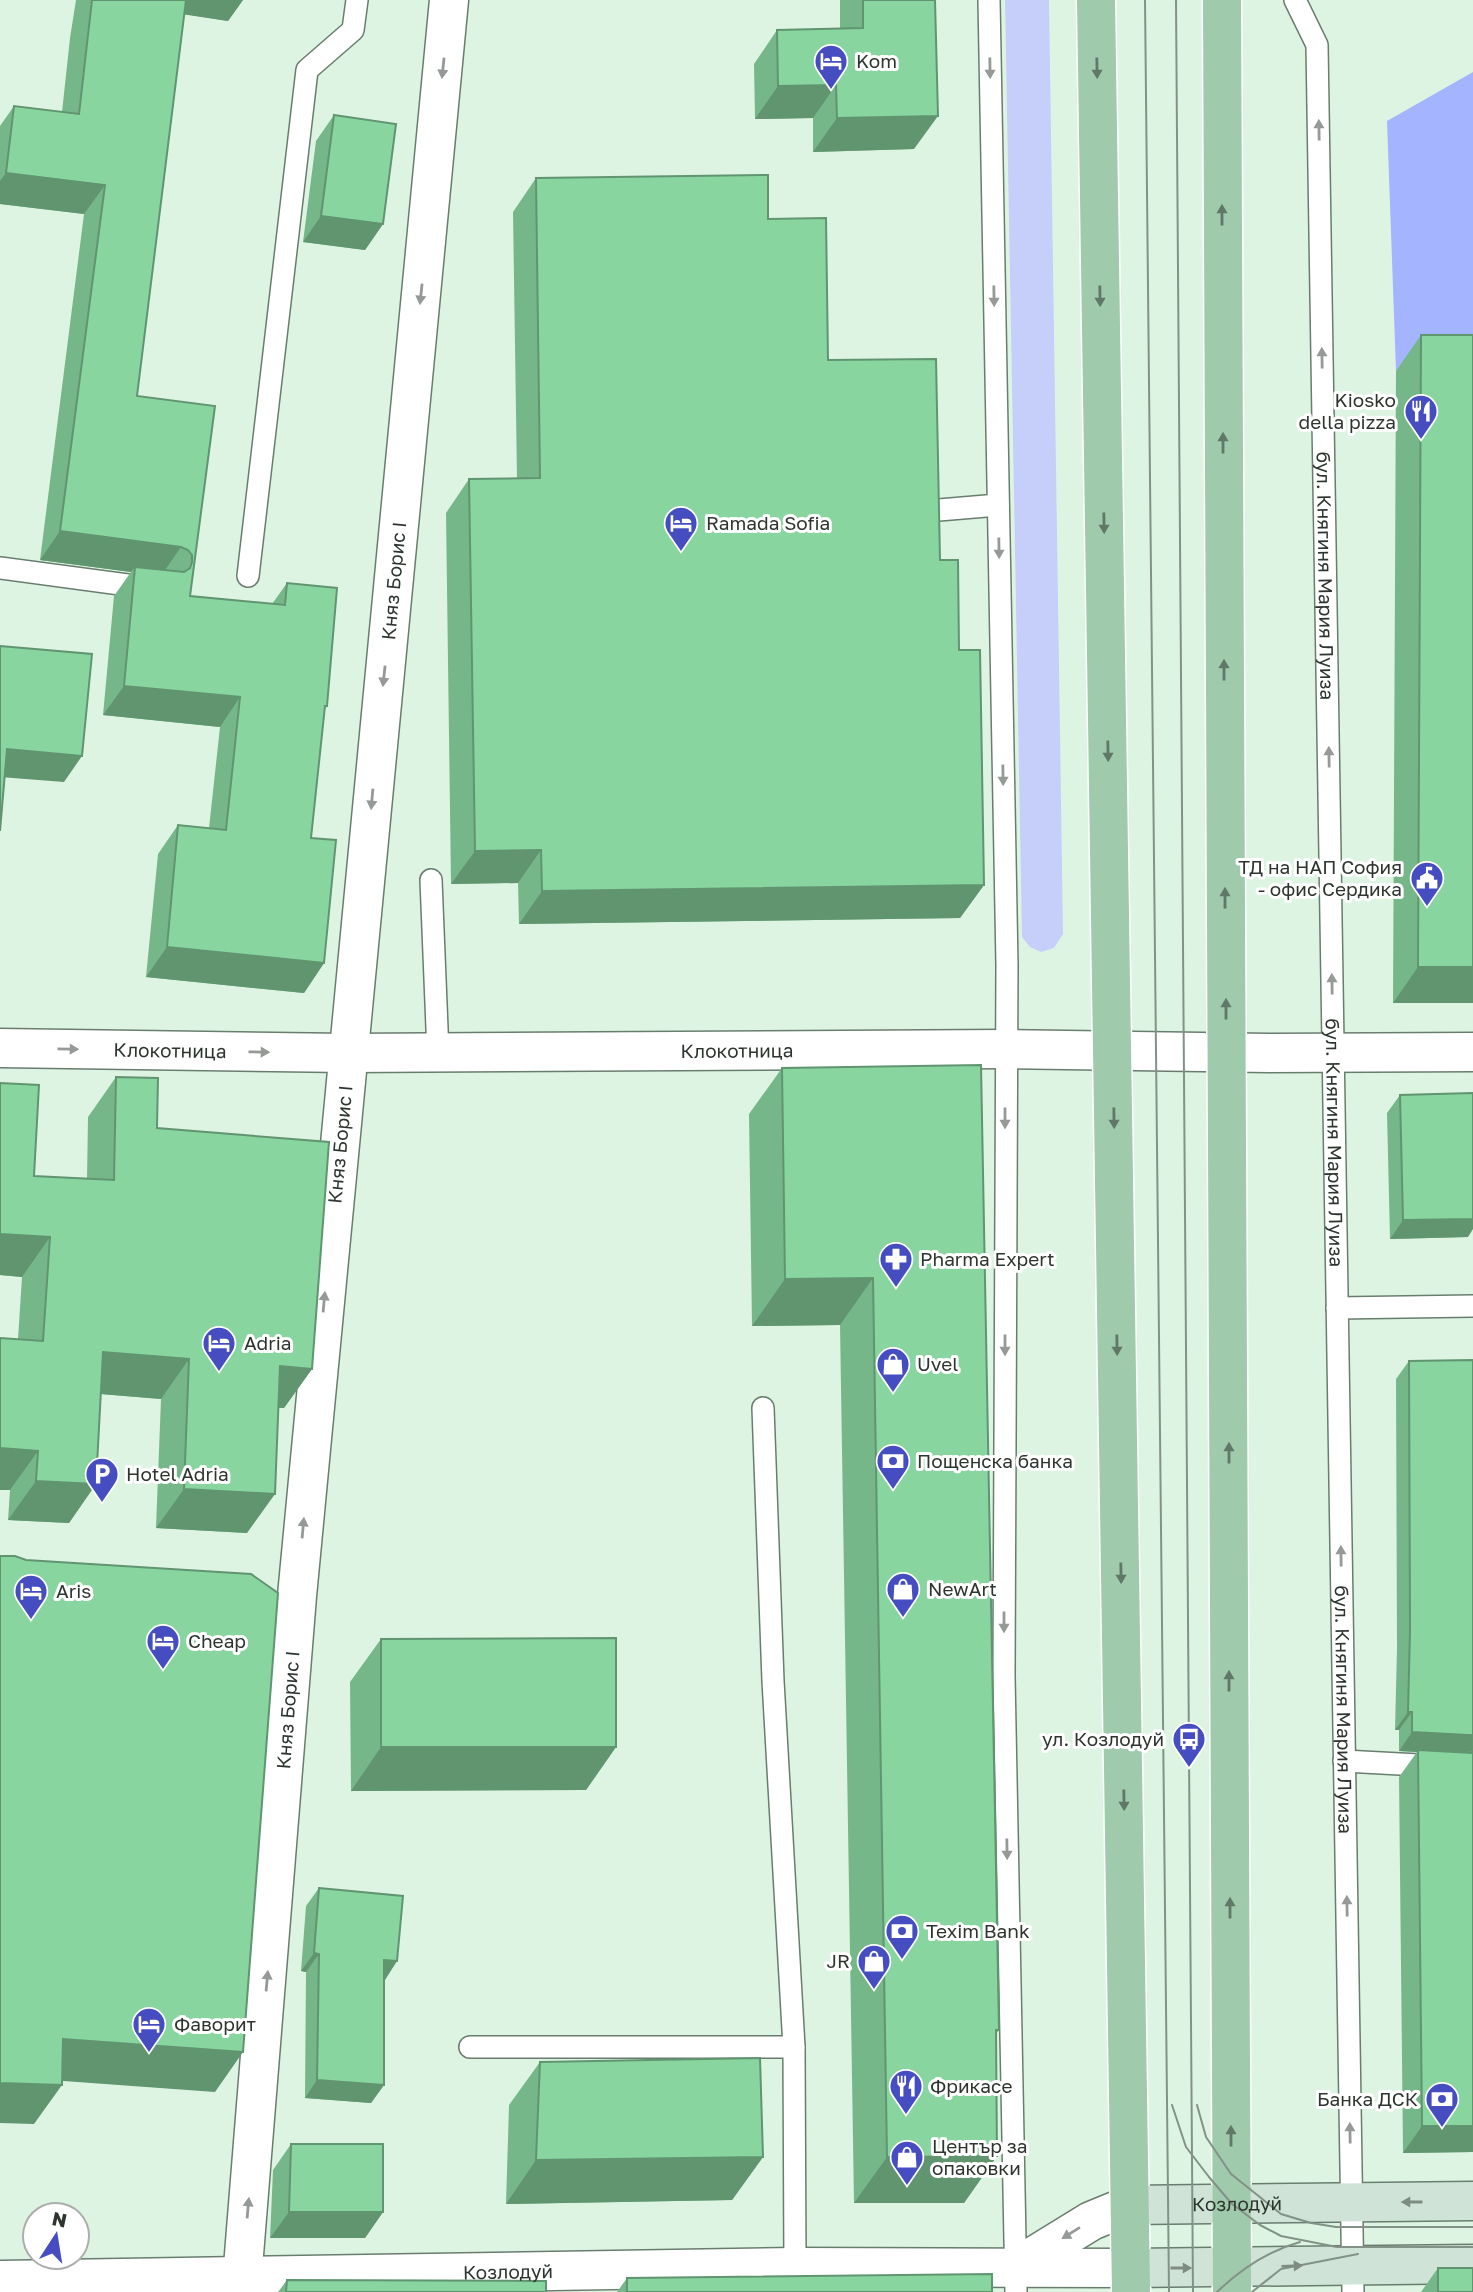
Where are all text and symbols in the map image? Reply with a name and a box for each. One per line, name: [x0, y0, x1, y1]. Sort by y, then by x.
hotel icon: Kom: [812, 42, 850, 91]
place label: Kom: [856, 49, 897, 72]
one-way arrow: [437, 57, 448, 79]
one-way arrow: [985, 57, 996, 79]
one-way arrow: [1091, 57, 1103, 79]
one-way arrow: [1313, 119, 1324, 141]
one-way arrow: [1217, 204, 1228, 226]
one-way arrow: [415, 284, 426, 306]
one-way arrow: [989, 285, 1000, 307]
one-way arrow: [1095, 285, 1106, 307]
one-way arrow: [1316, 347, 1328, 369]
place label: Kiosko della pizza: [1299, 388, 1396, 433]
restaurant icon: Kiosko della pizza: [1402, 392, 1440, 441]
one-way arrow: [1217, 432, 1229, 454]
street label: бул. Княгиня Мария Луиза: [1313, 451, 1339, 700]
hotel icon: Ramada Sofia: [662, 504, 700, 553]
place label: Ramada Sofia: [706, 511, 830, 534]
one-way arrow: [1098, 512, 1110, 534]
street label: Княз Борис I: [376, 521, 410, 641]
one-way arrow: [993, 537, 1005, 559]
one-way arrow: [1218, 659, 1230, 681]
one-way arrow: [378, 665, 389, 687]
one-way arrow: [1102, 740, 1113, 762]
one-way arrow: [1323, 745, 1334, 767]
one-way arrow: [998, 764, 1009, 786]
one-way arrow: [366, 788, 377, 810]
place label: ТД на НАП София - офис Сердика: [1238, 855, 1402, 900]
public building icon: ТД на НАП София - офис Сердика: [1408, 859, 1446, 908]
one-way arrow: [1219, 887, 1231, 909]
one-way arrow: [1327, 973, 1338, 995]
one-way arrow: [1220, 997, 1232, 1019]
street label: бул. Княгиня Мария Луиза: [1322, 1018, 1349, 1267]
street label: Клокотница: [113, 1038, 227, 1062]
street label: Клокотница: [680, 1038, 794, 1062]
one-way arrow: [57, 1043, 79, 1055]
one-way arrow: [248, 1046, 270, 1058]
street label: Княз Борис I: [322, 1084, 357, 1205]
one-way arrow: [999, 1107, 1011, 1129]
one-way arrow: [1108, 1107, 1120, 1129]
pharmacy icon: Pharma Expert: [877, 1240, 915, 1289]
place label: Pharma Expert: [920, 1247, 1055, 1270]
one-way arrow: [319, 1291, 330, 1313]
hotel icon: Adria: [200, 1324, 238, 1373]
place label: Adria: [244, 1331, 291, 1354]
one-way arrow: [999, 1334, 1011, 1356]
one-way arrow: [1111, 1335, 1123, 1357]
shop icon: Uvel: [874, 1345, 912, 1394]
place label: Uvel: [917, 1352, 958, 1375]
bank icon: Пощенска банка: [874, 1442, 912, 1491]
one-way arrow: [1223, 1442, 1234, 1464]
place label: Пощенска банка: [917, 1449, 1073, 1472]
parking icon: Hotel Adria: [83, 1455, 121, 1504]
place label: Hotel Adria: [126, 1462, 229, 1485]
one-way arrow: [298, 1517, 309, 1539]
one-way arrow: [1335, 1545, 1347, 1567]
one-way arrow: [1115, 1562, 1126, 1584]
shop icon: NewArt: [884, 1570, 922, 1619]
hotel icon: Aris: [12, 1572, 50, 1621]
place label: NewArt: [928, 1577, 997, 1600]
place label: Aris: [56, 1579, 91, 1602]
street label: бул. Княгиня Мария Луиза: [1331, 1585, 1358, 1834]
one-way arrow: [998, 1611, 1010, 1633]
hotel icon: Cheap: [144, 1622, 182, 1671]
place label: Cheap: [188, 1629, 246, 1652]
street label: Княз Борис I: [271, 1650, 304, 1770]
one-way arrow: [1223, 1669, 1235, 1691]
bus stop icon: ул. Козлодуй: [1170, 1720, 1208, 1769]
place label: ул. Козлодуй: [1042, 1727, 1164, 1750]
one-way arrow: [1118, 1790, 1130, 1812]
one-way arrow: [1001, 1838, 1013, 1860]
one-way arrow: [1341, 1895, 1352, 1917]
one-way arrow: [1224, 1897, 1236, 1919]
bank icon: Texim Bank: [883, 1912, 921, 1961]
place label: Texim Bank: [926, 1919, 1030, 1942]
shop icon: JR: [855, 1942, 893, 1991]
place label: JR: [827, 1949, 850, 1972]
one-way arrow: [261, 1970, 272, 1992]
hotel icon: Фаворит: [130, 2005, 168, 2054]
place label: Фаворит: [174, 2012, 256, 2035]
restaurant icon: Фрикасе: [887, 2067, 925, 2116]
place label: Фрикасе: [930, 2074, 1012, 2097]
bank icon: Банка ДСК: [1423, 2080, 1461, 2129]
place label: Банка ДСК: [1317, 2087, 1418, 2110]
one-way arrow: [1344, 2122, 1356, 2144]
one-way arrow: [1225, 2124, 1237, 2146]
place label: Център за опаковки: [932, 2134, 1027, 2179]
shop icon: Център за опаковки: [888, 2138, 926, 2187]
street label: Козлодуй: [1192, 2191, 1282, 2215]
one-way arrow: [1401, 2196, 1423, 2207]
one-way arrow: [243, 2197, 254, 2219]
north arrow: [21, 2201, 91, 2271]
text: N: [50, 2206, 69, 2232]
one-way arrow: [1062, 2226, 1081, 2239]
street label: Козлодуй: [463, 2259, 553, 2283]
one-way arrow: [1281, 2260, 1303, 2272]
one-way arrow: [1171, 2262, 1193, 2274]

